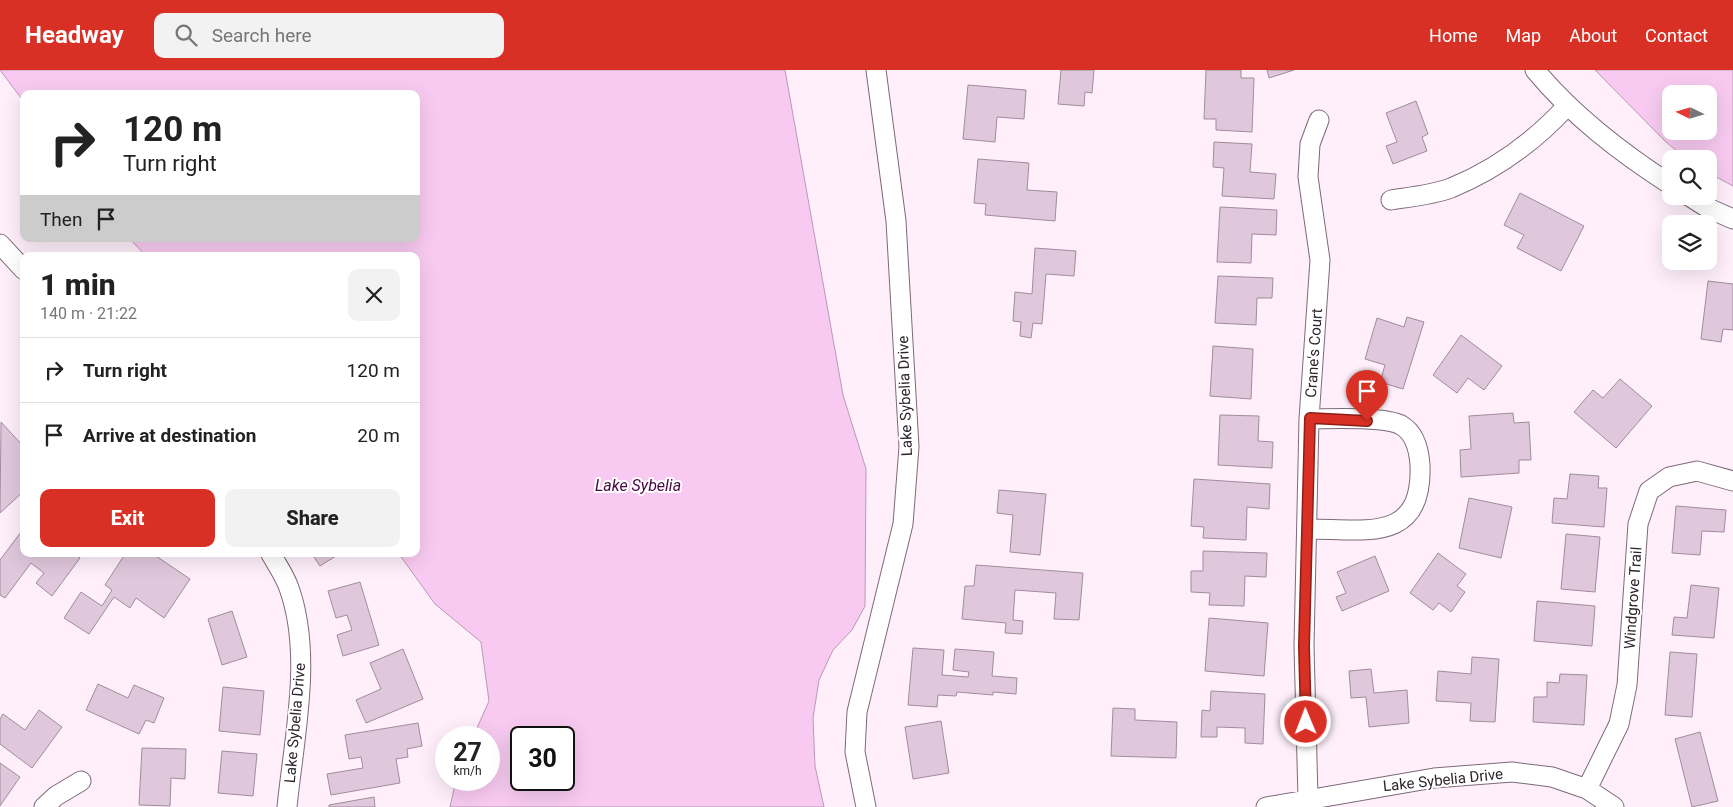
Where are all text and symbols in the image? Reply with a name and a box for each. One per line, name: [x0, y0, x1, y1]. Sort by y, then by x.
search box: [154, 13, 504, 58]
text: Headway: [25, 21, 124, 49]
icon: search: [172, 21, 200, 49]
text: Search here: [212, 24, 312, 47]
text: Home: [1429, 25, 1478, 46]
text: Map: [1506, 25, 1541, 46]
text: About: [1569, 25, 1617, 46]
text: Contact: [1645, 25, 1708, 46]
north arrow: [1662, 85, 1718, 140]
map controls: [1662, 85, 1717, 270]
text: 120 m: [123, 109, 222, 150]
icon: right: [40, 110, 105, 175]
button: search: [1662, 150, 1717, 205]
text: Turn right: [123, 151, 217, 176]
icon: arrive: [92, 205, 120, 233]
text: Then: [40, 208, 82, 231]
button: layers: [1662, 215, 1717, 270]
text: 1 min: [40, 267, 116, 302]
button: close: [348, 269, 400, 321]
text: 140 m · 21:22: [40, 304, 137, 323]
street label: Crane's Court: [1302, 308, 1326, 398]
street label: Lake Sybelia Drive: [894, 335, 916, 457]
icon: right: [40, 356, 68, 384]
text: Turn right: [83, 359, 167, 382]
text: 120 m: [347, 359, 400, 382]
pin: [1346, 370, 1388, 421]
icon: arrive: [1353, 377, 1381, 405]
icon: arrive: [40, 421, 68, 449]
text: Arrive at destination: [83, 424, 256, 447]
text: 20 m: [357, 424, 400, 447]
water label: Lake Sybelia: [595, 476, 681, 495]
button: Exit: [40, 489, 215, 547]
button: Share: [225, 489, 400, 547]
street label: Windgrove Trail: [1620, 546, 1646, 650]
street label: Lake Sybelia Drive: [281, 662, 309, 784]
position arrow: [1279, 695, 1331, 747]
speed limit sign: 30: [510, 726, 575, 791]
text: 27: [453, 738, 482, 767]
text: km/h: [453, 764, 482, 778]
street label: Lake Sybelia Drive: [1382, 765, 1504, 795]

